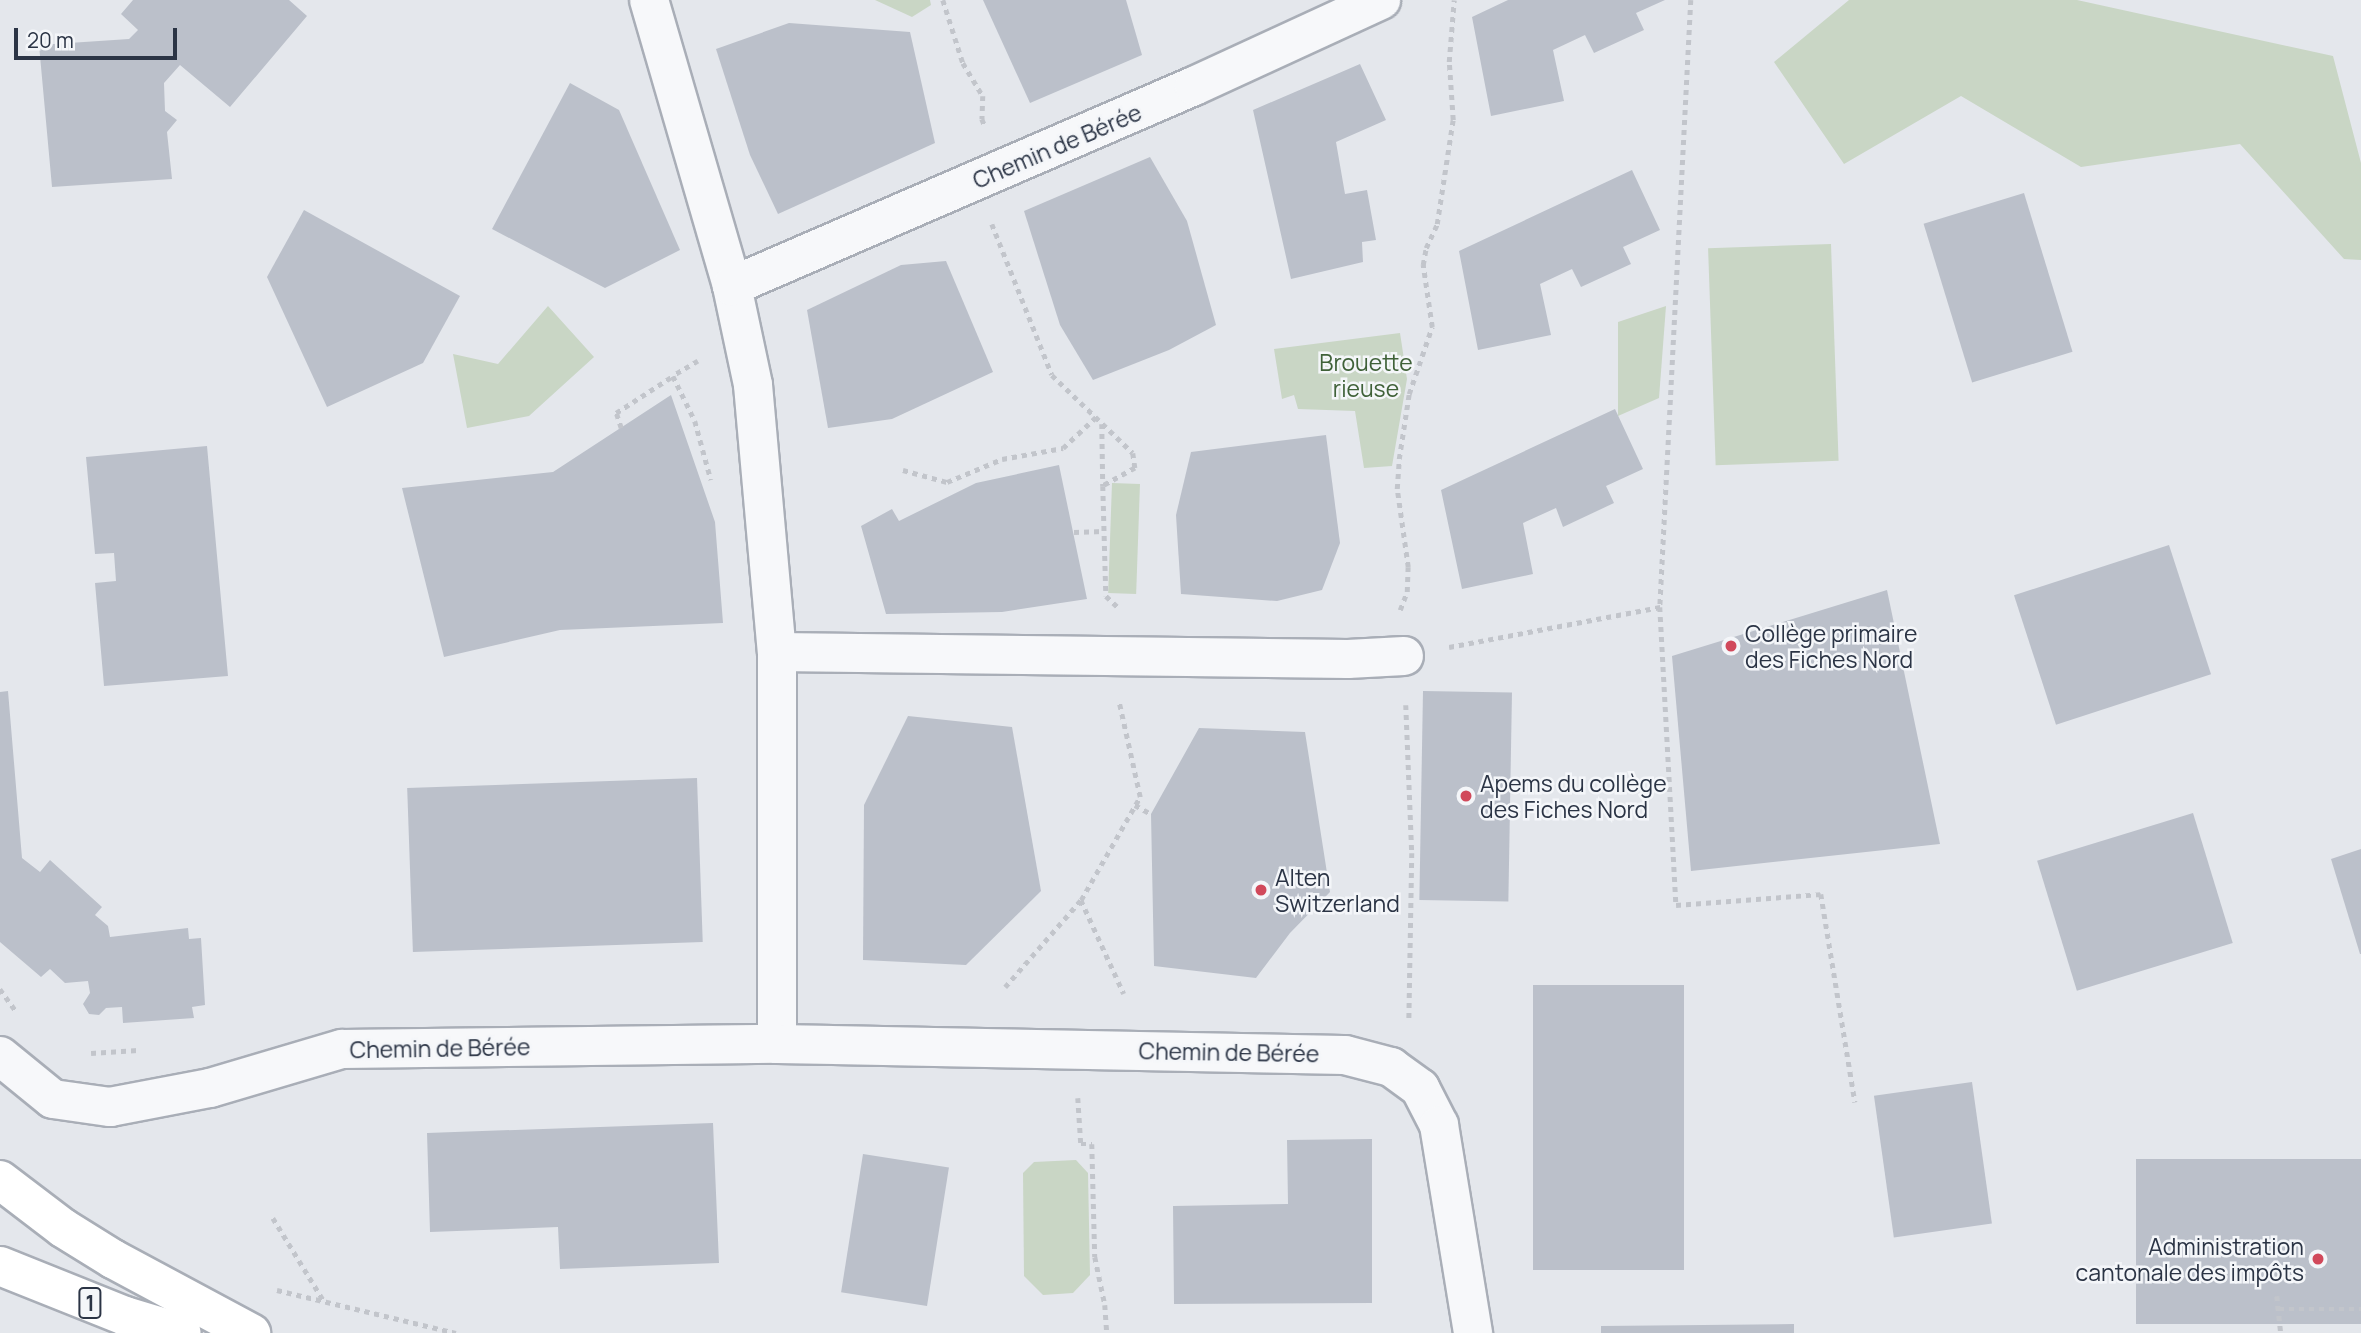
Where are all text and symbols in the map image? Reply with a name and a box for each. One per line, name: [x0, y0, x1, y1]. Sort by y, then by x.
scale bar: [18, 14, 180, 58]
text: 20 m: [27, 26, 74, 54]
street label: Chemin de Bérée: [968, 98, 1146, 194]
park label: Brouette rieuse: [1319, 348, 1413, 402]
place label: Collège primaire des Fiches Nord: [1745, 619, 1917, 673]
marker: Collège primaire des Fiches Nord: [1723, 638, 1739, 654]
place label: Apems du collège des Fiches Nord: [1480, 769, 1667, 823]
marker: Apems du collège des Fiches Nord: [1458, 788, 1474, 804]
place label: Alten Switzerland: [1275, 863, 1400, 917]
marker: Alten Switzerland: [1253, 882, 1269, 898]
street label: Chemin de Bérée: [349, 1033, 531, 1063]
street label: Chemin de Bérée: [1138, 1037, 1320, 1067]
place label: Administration cantonale des impôts: [2076, 1232, 2304, 1286]
marker: Administration cantonale des impôts: [2310, 1251, 2326, 1267]
road number: 1: [78, 1286, 102, 1320]

